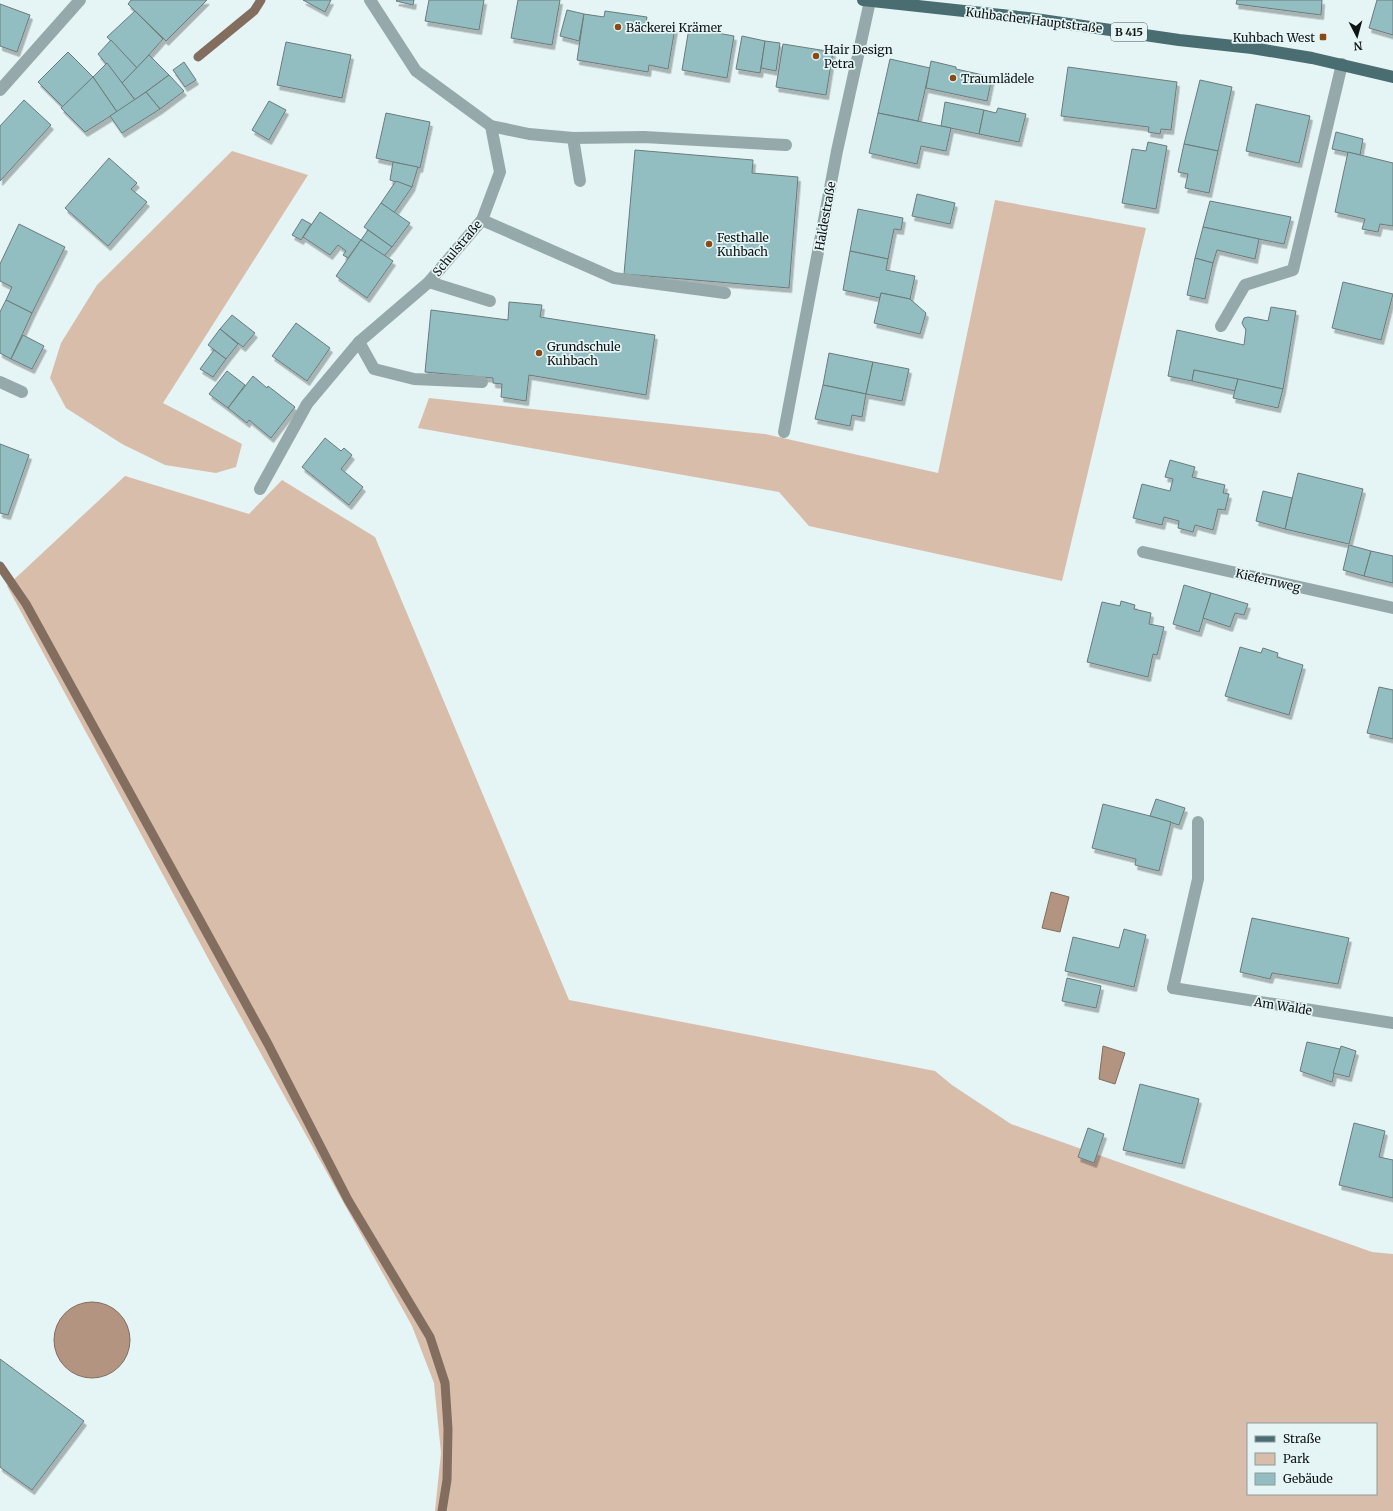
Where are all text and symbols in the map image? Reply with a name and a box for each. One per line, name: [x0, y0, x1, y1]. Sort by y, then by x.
street label: Kuhbacher Hauptstraße: [965, 4, 1103, 36]
north arrow: [1337, 16, 1377, 56]
place label: Bäckerei Krämer: [626, 20, 723, 35]
marker: Bäckerei Krämer: [613, 22, 623, 32]
road number: B 415: [1111, 23, 1147, 41]
place label: Kuhbach West: [1233, 30, 1315, 45]
marker: Kuhbach West: [1318, 32, 1328, 42]
text: N: [1353, 39, 1363, 53]
place label: Hair Design Petra: [824, 42, 893, 71]
marker: Hair Design Petra: [811, 51, 821, 61]
place label: Traumlädele: [961, 71, 1034, 86]
marker: Traumlädele: [948, 73, 958, 83]
street label: Haldestraße: [812, 180, 838, 252]
street label: Schulstraße: [429, 217, 485, 279]
place label: Festhalle Kuhbach: [717, 230, 769, 259]
marker: Festhalle Kuhbach: [704, 239, 714, 249]
place label: Grundschule Kuhbach: [547, 339, 621, 368]
marker: Grundschule Kuhbach: [534, 348, 544, 358]
street label: Kiefernweg: [1234, 565, 1303, 595]
street label: Am Walde: [1252, 994, 1313, 1018]
legend: [1247, 1423, 1377, 1495]
text: Straße: [1283, 1431, 1321, 1446]
text: Park: [1283, 1451, 1310, 1466]
text: Gebäude: [1283, 1471, 1333, 1486]

